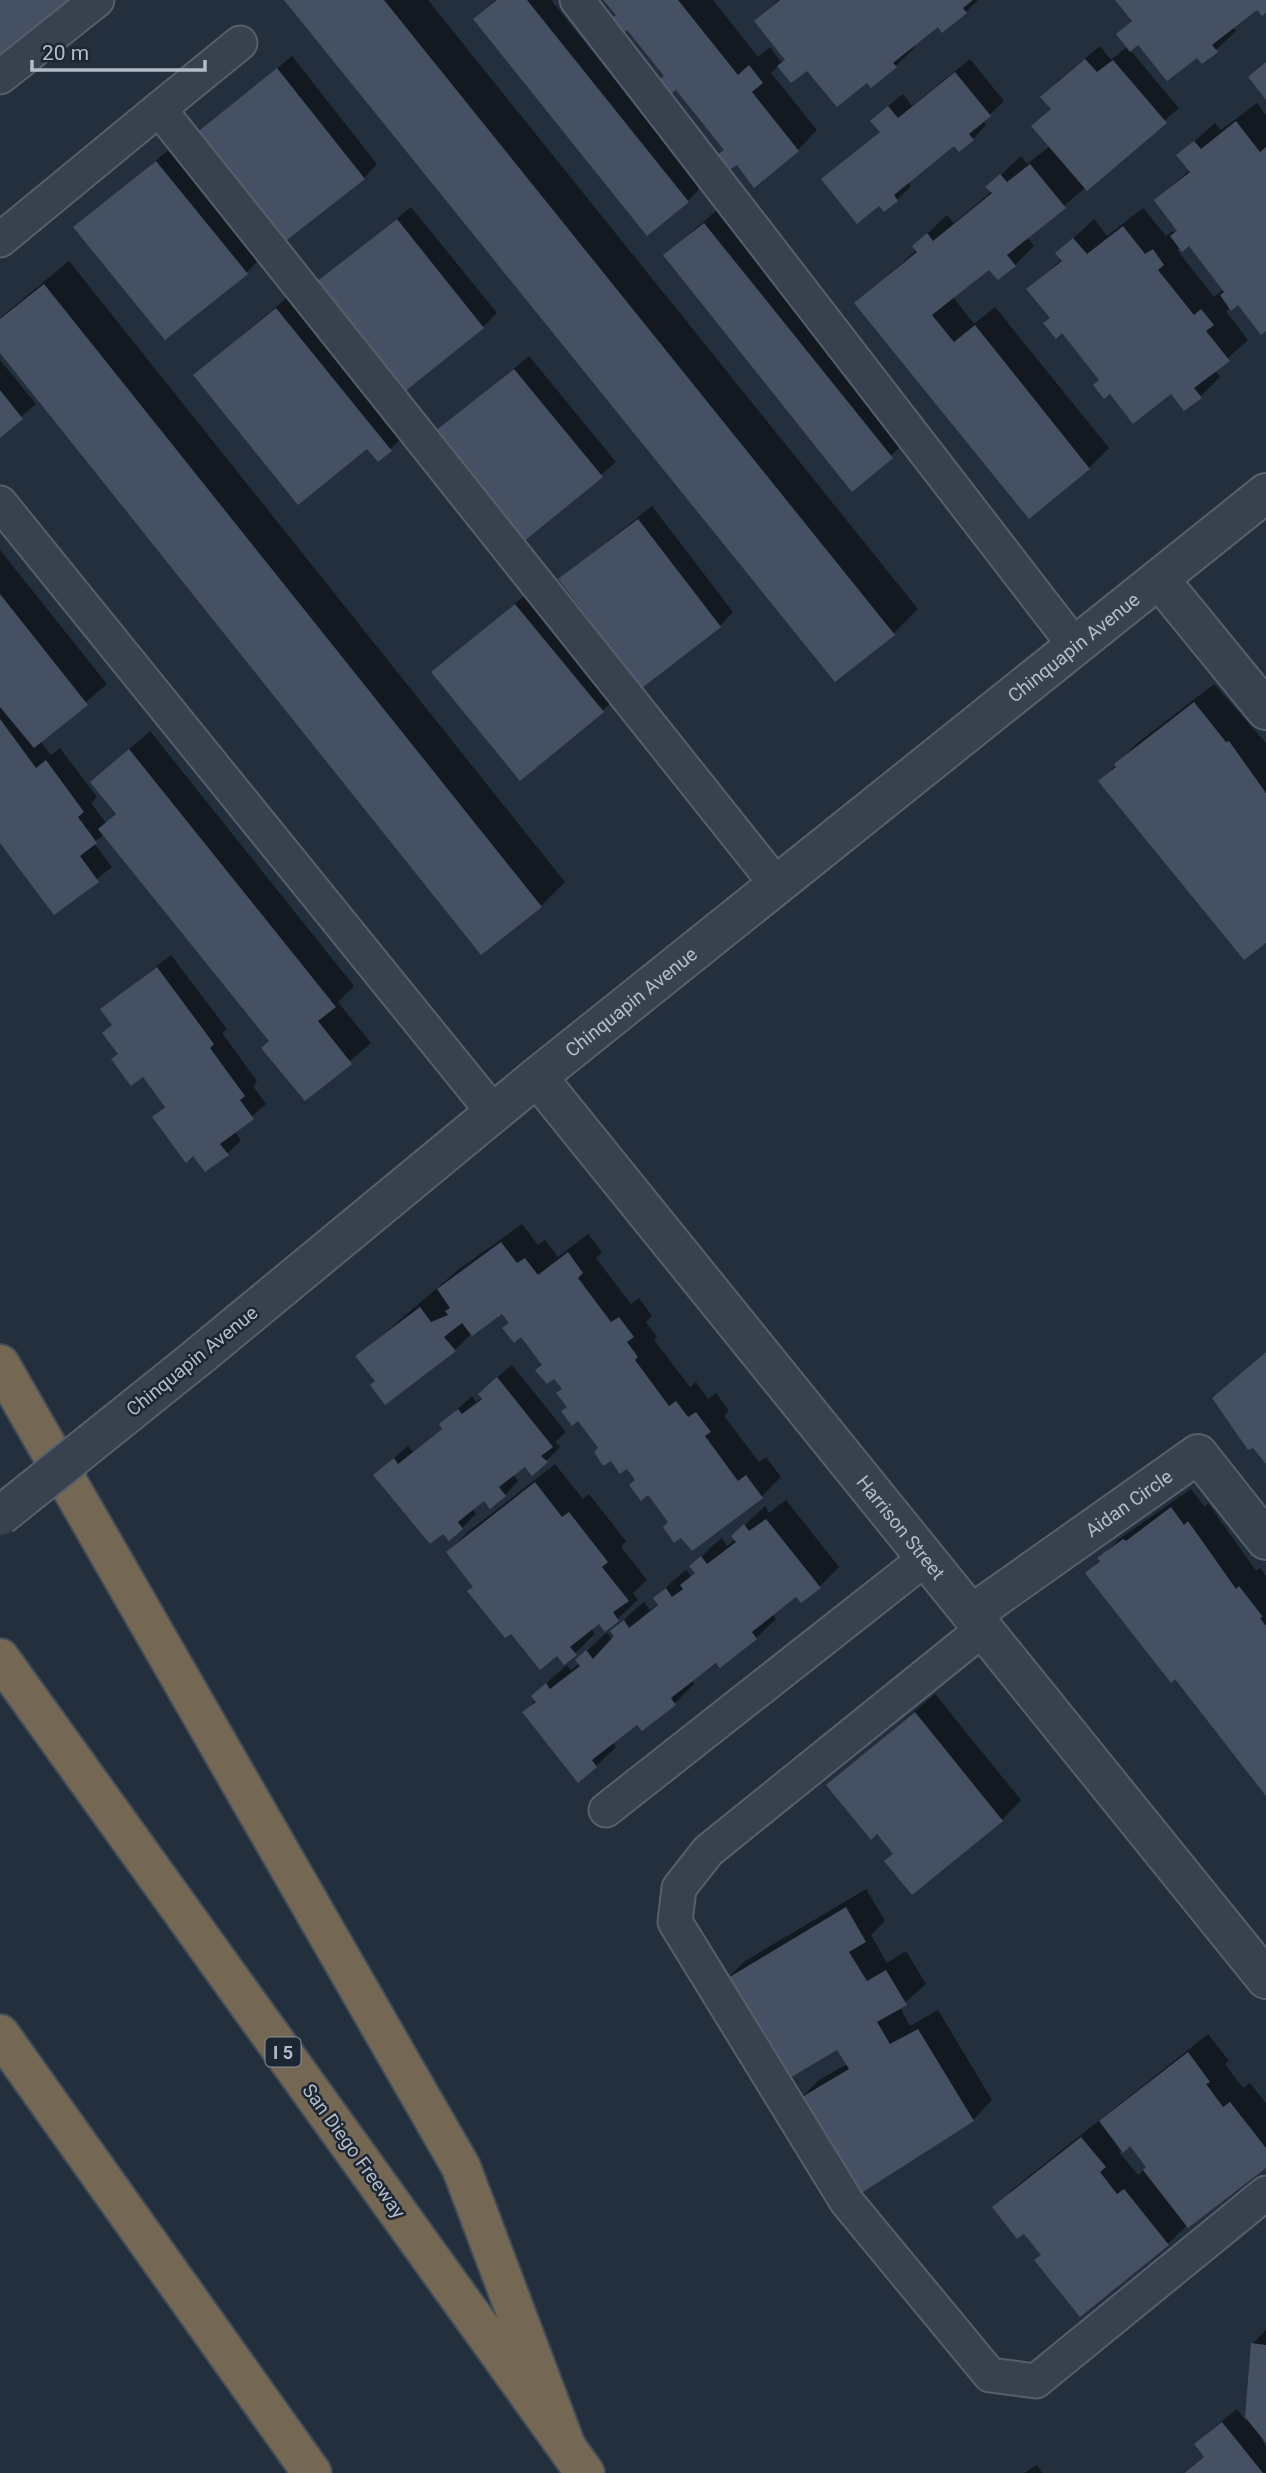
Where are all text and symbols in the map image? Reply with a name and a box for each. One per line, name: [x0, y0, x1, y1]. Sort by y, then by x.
scale bar: [32, 28, 205, 72]
text: 20 m: [42, 41, 89, 65]
street label: Chinquapin Avenue: [1003, 588, 1144, 707]
street label: Chinquapin Avenue: [560, 942, 701, 1061]
street label: Chinquapin Avenue: [122, 1301, 262, 1421]
street label: Aidan Circle: [1081, 1464, 1177, 1542]
street label: Harrison Street: [852, 1471, 950, 1584]
road number: I 5: [266, 2038, 300, 2066]
street label: San Diego Freeway: [298, 2079, 410, 2223]

